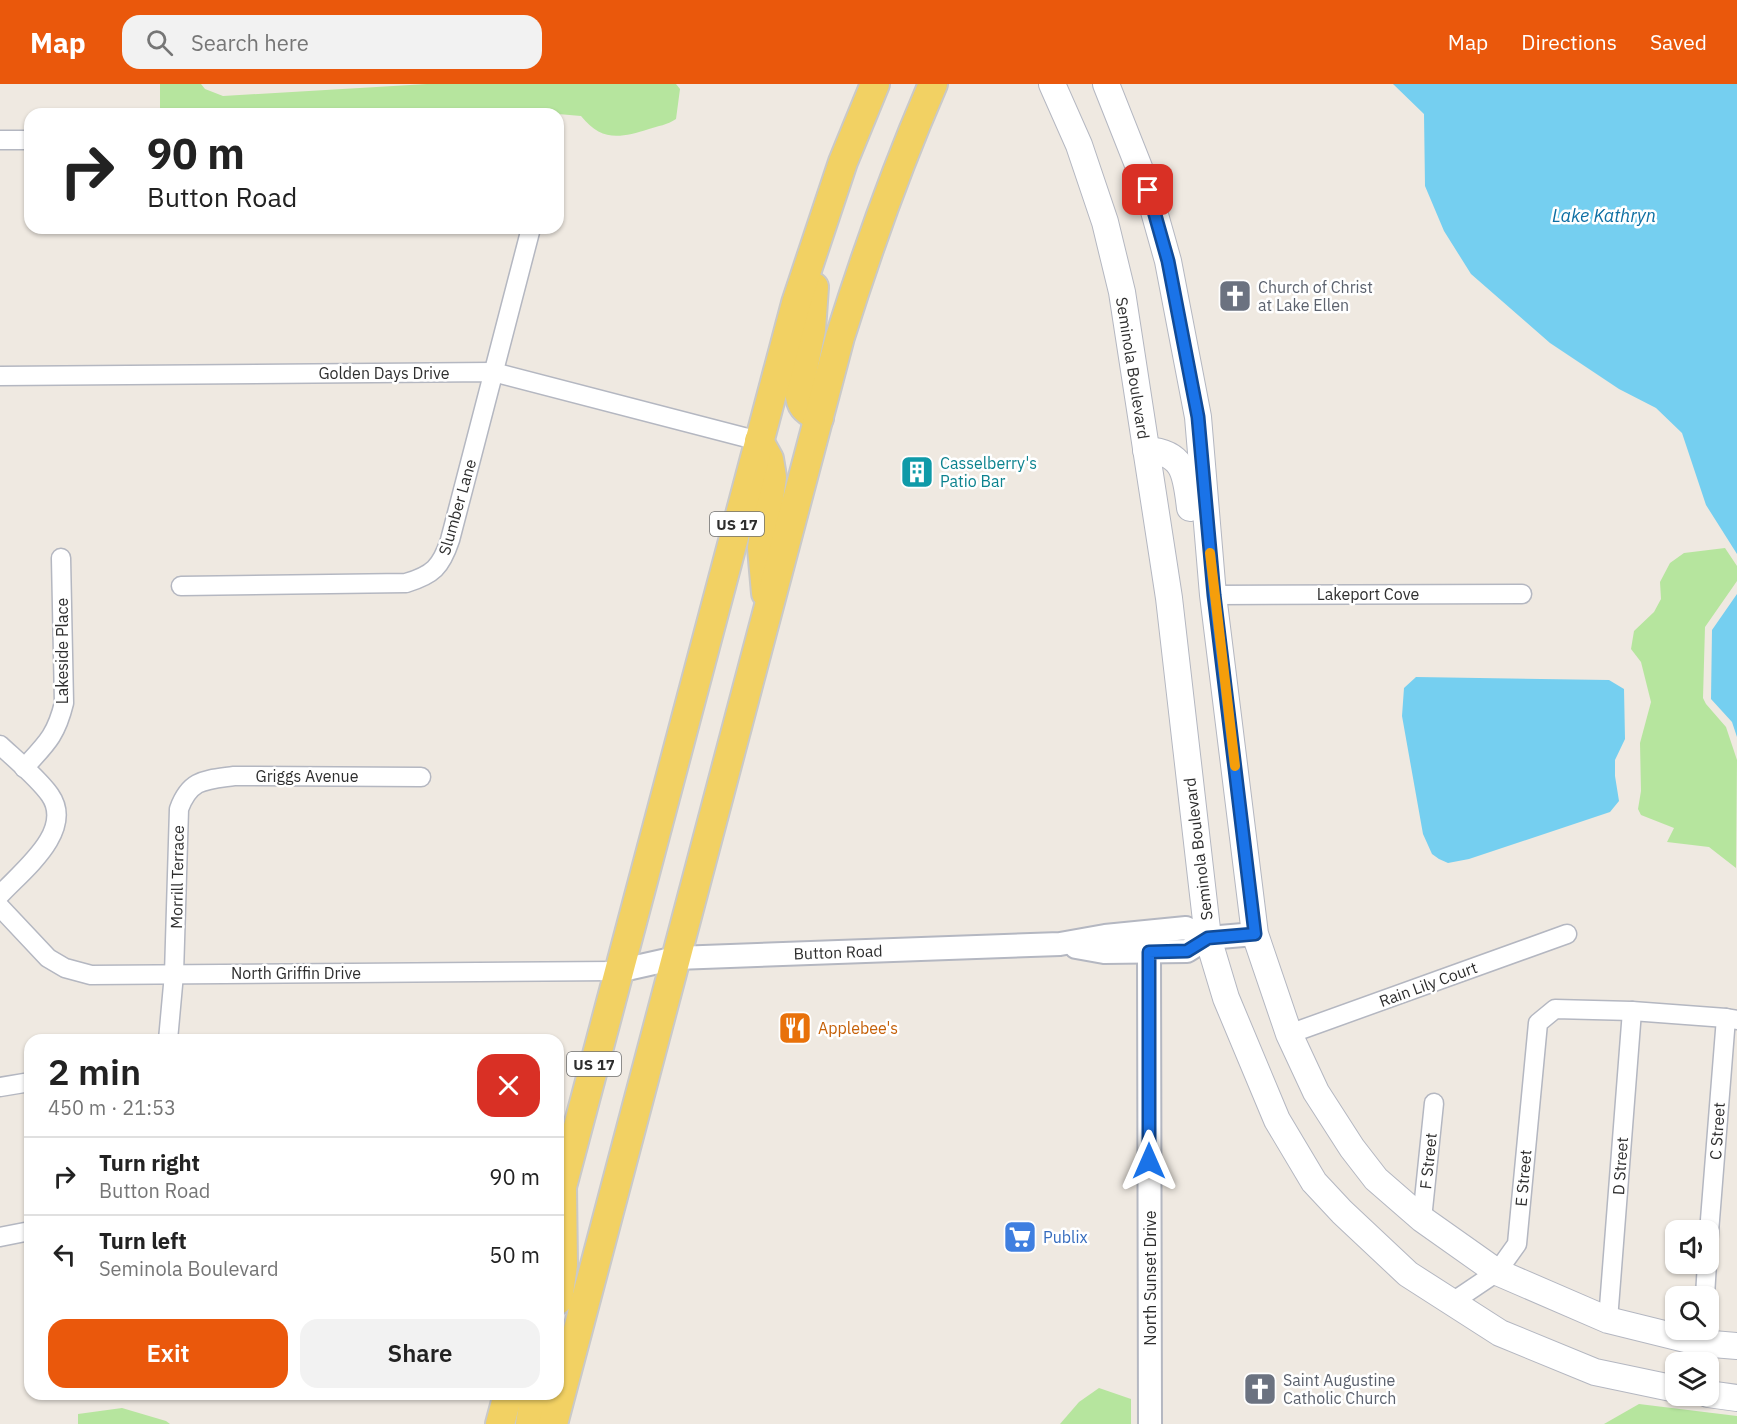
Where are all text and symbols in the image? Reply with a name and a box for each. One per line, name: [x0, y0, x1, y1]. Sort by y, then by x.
search box: [122, 15, 542, 69]
text: Map: [30, 24, 86, 61]
icon: search: [143, 26, 176, 59]
text: Search here: [191, 28, 309, 57]
text: Map: [1448, 28, 1488, 56]
text: Directions: [1521, 28, 1617, 56]
text: Saved: [1650, 28, 1707, 56]
text: 90 m: [147, 126, 245, 181]
icon: right: [48, 132, 126, 210]
pin: [1122, 164, 1173, 215]
icon: arrive: [1131, 173, 1164, 206]
text: Button Road: [147, 179, 297, 214]
water label: Lake Kathryn: [1552, 204, 1656, 227]
place label: Church of Christ at Lake Ellen: [1258, 277, 1373, 315]
church icon: Church of Christ at Lake Ellen: [1217, 278, 1253, 314]
street label: Seminola Boulevard: [1112, 296, 1154, 440]
street label: Golden Days Drive: [318, 363, 450, 383]
place label: Casselberry's Patio Bar: [940, 453, 1037, 491]
building icon: Casselberry's Patio Bar: [899, 454, 935, 490]
street label: Slumber Lane: [434, 457, 480, 557]
road number: US 17: [710, 512, 764, 536]
street label: Lakeport Cove: [1317, 584, 1419, 604]
street label: Lakeside Place: [52, 598, 72, 704]
street label: Griggs Avenue: [256, 766, 359, 786]
street label: Seminola Boulevard: [1179, 777, 1217, 921]
street label: Morrill Terrace: [166, 825, 188, 929]
street label: Button Road: [793, 940, 883, 964]
street label: Rain Lily Court: [1376, 957, 1480, 1011]
street label: North Griffin Drive: [231, 963, 361, 983]
restaurant icon: Applebee's: [777, 1010, 813, 1046]
place label: Applebee's: [818, 1018, 898, 1038]
text: 2 min: [48, 1048, 141, 1095]
road number: US 17: [567, 1052, 621, 1076]
button: close: [477, 1054, 540, 1117]
text: 450 m · 21:53: [48, 1094, 176, 1121]
street label: C Street: [1705, 1102, 1729, 1160]
position arrow: [1117, 1129, 1181, 1193]
street label: F Street: [1415, 1132, 1441, 1190]
street label: D Street: [1608, 1136, 1632, 1196]
text: Turn right: [99, 1148, 200, 1177]
street label: E Street: [1511, 1149, 1535, 1207]
icon: right: [48, 1160, 81, 1193]
text: 90 m: [489, 1162, 540, 1191]
text: Button Road: [99, 1177, 210, 1204]
street label: North Sunset Drive: [1140, 1210, 1160, 1346]
supermarket icon: Publix: [1002, 1219, 1038, 1255]
map controls: [1665, 1220, 1719, 1406]
button: sound: [1665, 1220, 1719, 1274]
text: Turn left: [99, 1226, 187, 1255]
place label: Publix: [1043, 1227, 1088, 1247]
icon: left: [48, 1238, 81, 1271]
text: 50 m: [489, 1240, 540, 1269]
text: Seminola Boulevard: [99, 1255, 279, 1282]
button: search: [1665, 1286, 1719, 1340]
button: Exit: [48, 1319, 288, 1388]
button: Share: [300, 1319, 540, 1388]
button: layers: [1665, 1352, 1719, 1406]
place label: Saint Augustine Catholic Church: [1283, 1370, 1396, 1408]
church icon: Saint Augustine Catholic Church: [1242, 1371, 1278, 1407]

